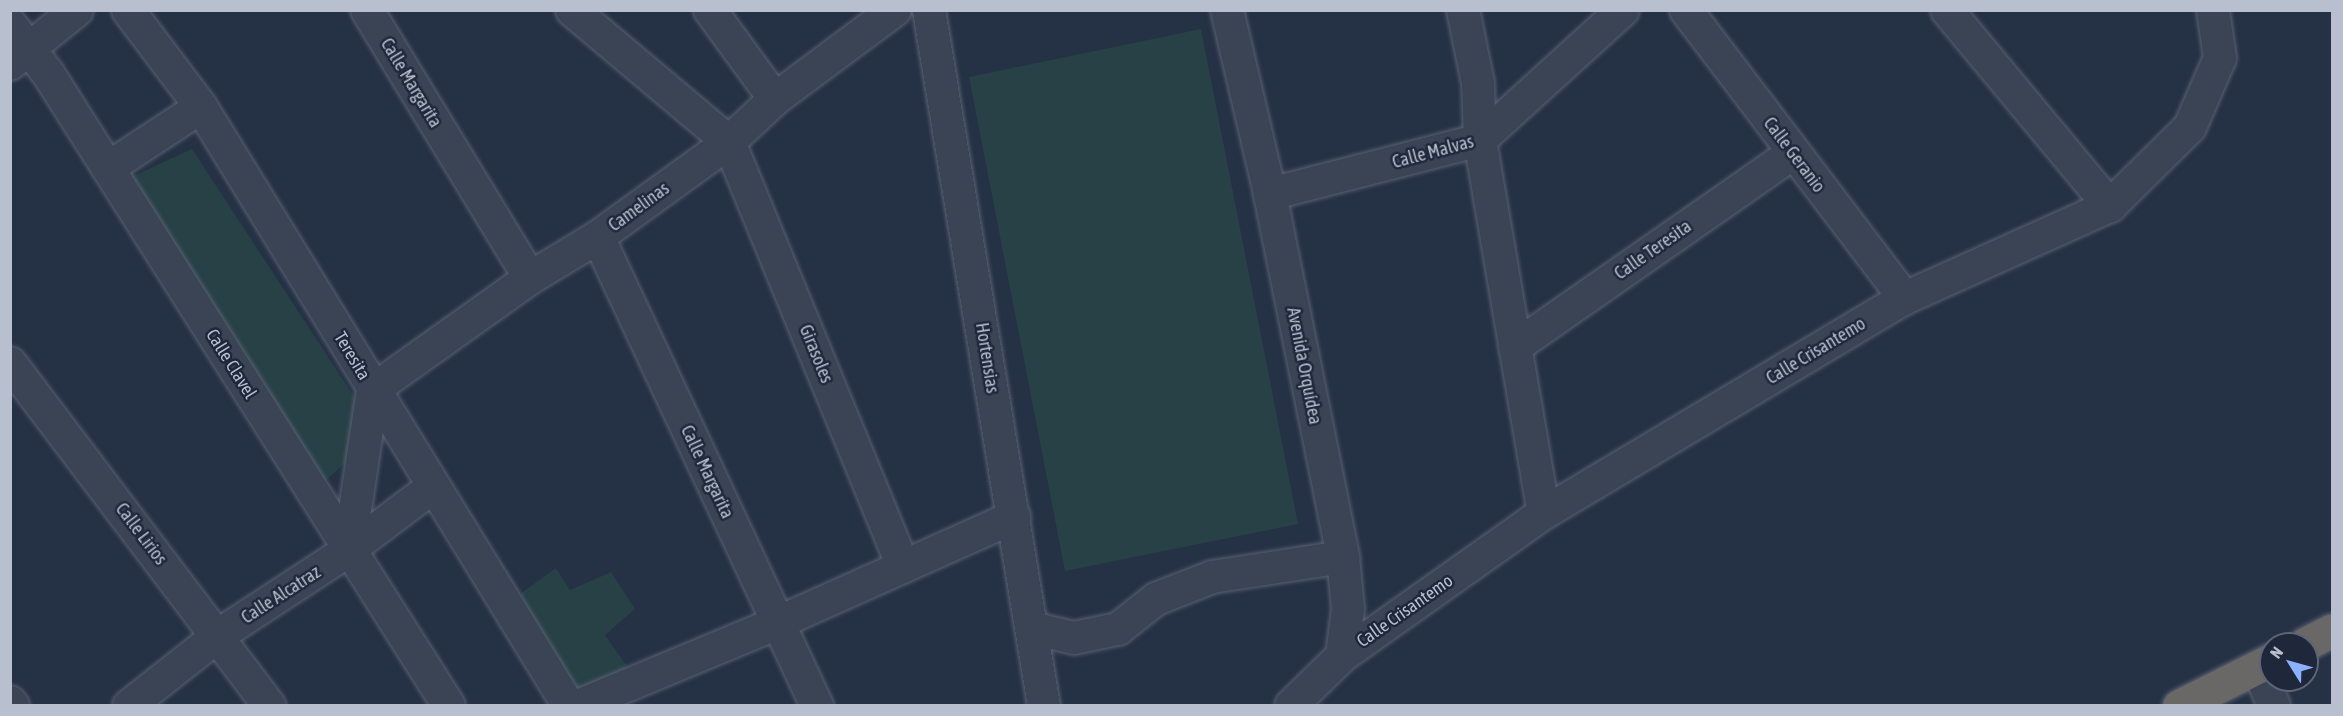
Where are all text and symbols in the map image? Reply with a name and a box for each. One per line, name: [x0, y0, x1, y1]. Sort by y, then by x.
street label: Calle Margarita: [376, 34, 446, 132]
street label: Calle Geranio: [1759, 113, 1829, 197]
street label: Calle Malvas: [1390, 131, 1476, 173]
street label: Camelinas: [604, 178, 674, 236]
street label: Calle Teresita: [1610, 216, 1696, 284]
street label: Avenida Orquídea: [1282, 306, 1326, 426]
street label: Calle Crisantemo: [1762, 313, 1870, 389]
street label: Hortensias: [971, 321, 1003, 395]
street label: Girasoles: [795, 322, 837, 386]
street label: Calle Clavel: [201, 325, 261, 403]
street label: Teresita: [329, 328, 375, 384]
street label: Calle Margarita: [676, 422, 738, 522]
street label: Calle Lirios: [111, 499, 171, 569]
street label: Calle Alcatraz: [237, 561, 325, 629]
street label: Calle Crisantemo: [1353, 570, 1457, 652]
north arrow: [2259, 632, 2319, 692]
text: N: [2266, 643, 2286, 662]

